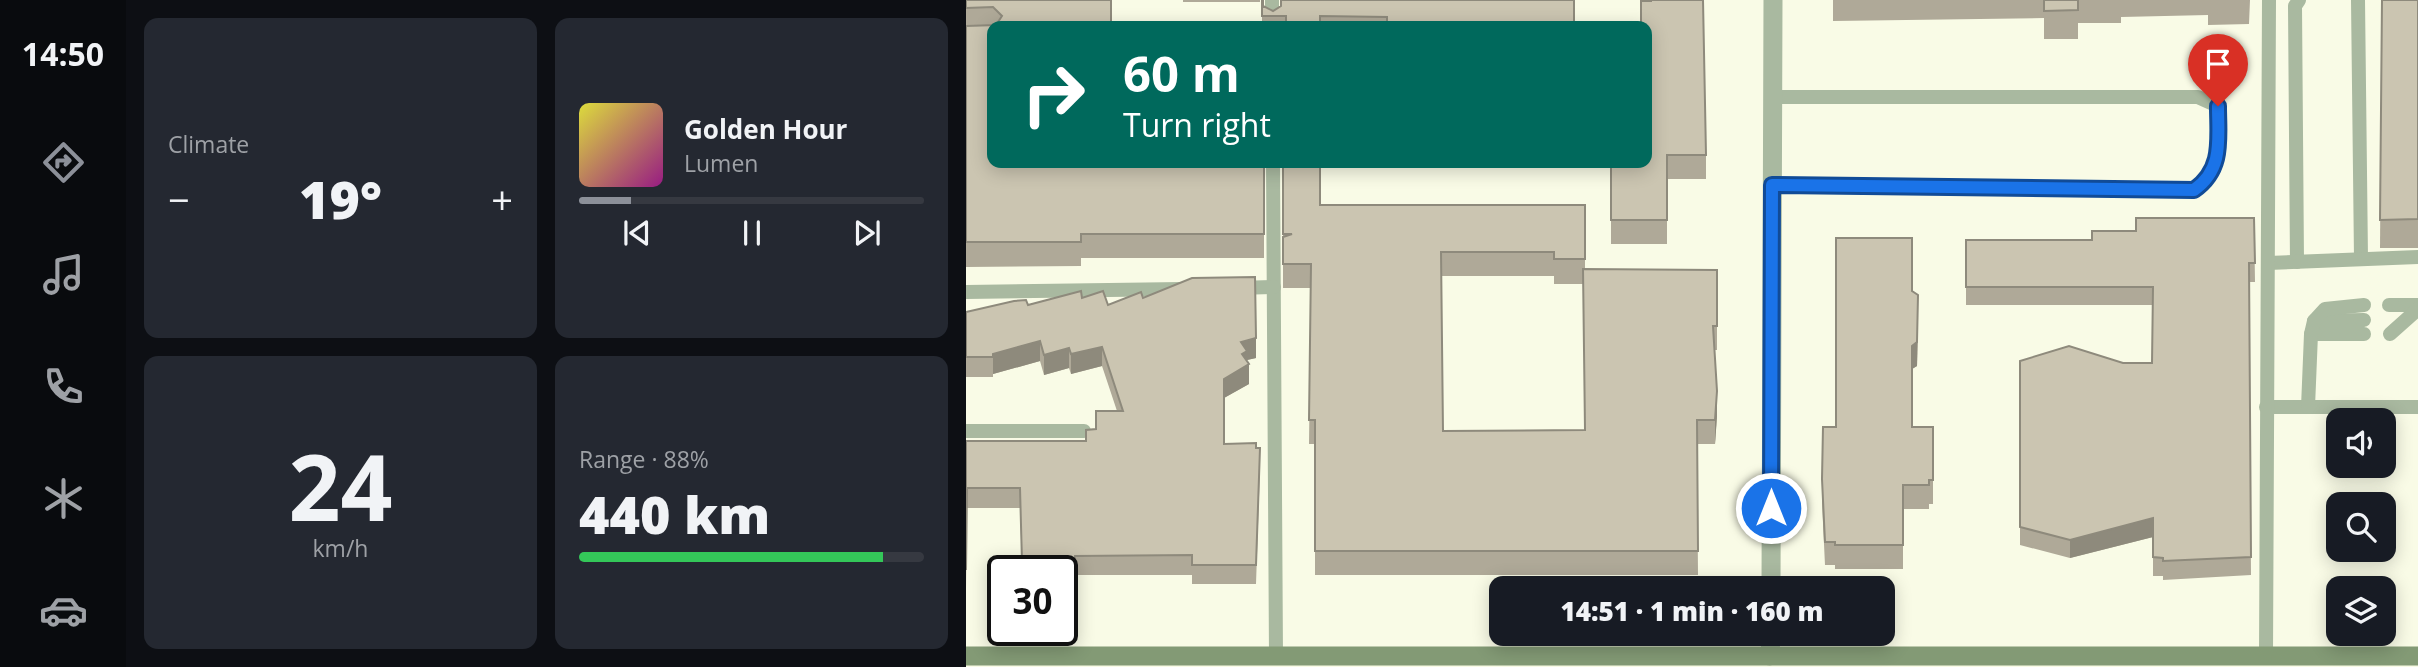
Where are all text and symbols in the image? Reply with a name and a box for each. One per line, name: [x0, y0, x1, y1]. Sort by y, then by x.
text: 14:50: [22, 32, 104, 75]
pin: [2188, 34, 2248, 106]
text: 60 m: [1123, 40, 1240, 106]
icon: arrive: [2199, 45, 2237, 83]
icon: right: [1008, 49, 1099, 140]
text: Turn right: [1123, 103, 1271, 146]
text: Golden Hour: [684, 111, 847, 147]
text: Climate: [168, 128, 249, 160]
icon: directions: [39, 138, 88, 187]
text: Lumen: [684, 147, 758, 179]
text: 19°: [299, 163, 382, 234]
text: −: [168, 173, 190, 225]
text: +: [491, 173, 513, 225]
icon: previous: [618, 214, 656, 252]
icon: pause: [733, 214, 771, 252]
icon: next: [848, 214, 886, 252]
icon: music: [39, 250, 88, 299]
icon: phone: [39, 362, 88, 411]
map controls: [2326, 408, 2396, 646]
button: sound: [2326, 408, 2396, 478]
text: 24: [288, 424, 393, 548]
text: Range · 88%: [579, 443, 709, 475]
position arrow: [1734, 471, 1808, 545]
icon: climate: [39, 474, 88, 523]
text: 440 km: [579, 478, 770, 549]
button: search: [2326, 492, 2396, 562]
text: km/h: [313, 532, 368, 564]
speed limit sign: 30: [987, 555, 1078, 646]
button: layers: [2326, 576, 2396, 646]
icon: car: [39, 586, 88, 635]
text: 14:51 · 1 min · 160 m: [1561, 593, 1823, 629]

